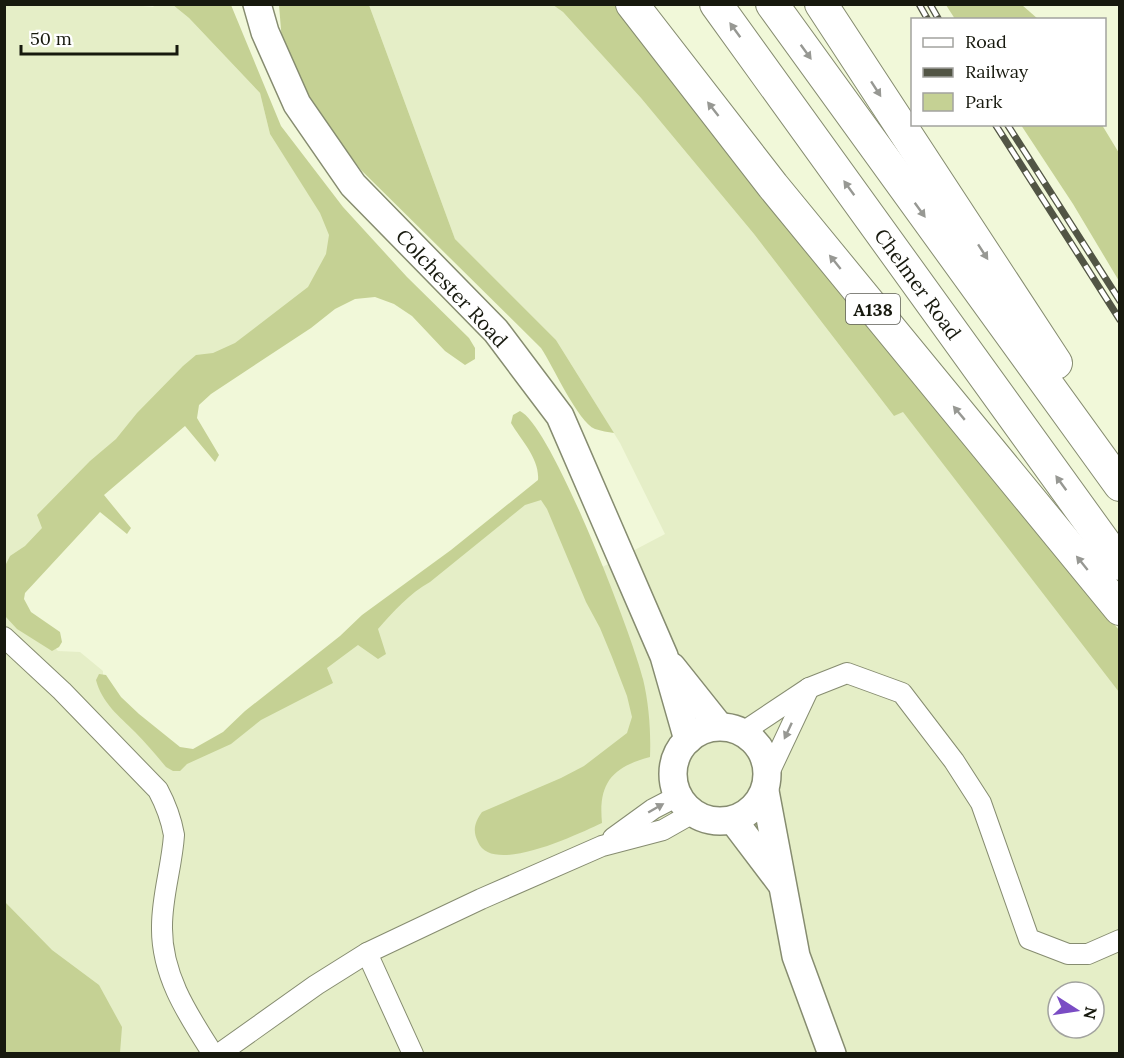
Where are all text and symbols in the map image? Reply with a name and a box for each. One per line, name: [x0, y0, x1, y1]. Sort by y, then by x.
scale bar: [21, 18, 177, 56]
legend: [911, 18, 1106, 126]
one-way arrow: [729, 22, 741, 38]
text: 50 m: [30, 27, 72, 50]
text: Road: [965, 30, 1007, 53]
one-way arrow: [800, 43, 812, 59]
text: Railway: [965, 60, 1029, 83]
one-way arrow: [870, 80, 882, 96]
text: Park: [965, 90, 1003, 113]
one-way arrow: [708, 102, 720, 117]
one-way arrow: [843, 181, 855, 197]
one-way arrow: [914, 202, 926, 217]
street label: Colchester Road: [391, 224, 513, 352]
street label: Chelmer Road: [869, 224, 967, 344]
one-way arrow: [977, 243, 989, 259]
one-way arrow: [828, 254, 841, 270]
road number: A138: [846, 294, 900, 324]
one-way arrow: [952, 405, 965, 421]
one-way arrow: [1055, 475, 1067, 491]
one-way arrow: [1076, 555, 1089, 571]
one-way arrow: [784, 723, 793, 740]
one-way arrow: [648, 803, 665, 813]
north arrow: [1046, 980, 1106, 1040]
text: N: [1080, 1005, 1102, 1021]

